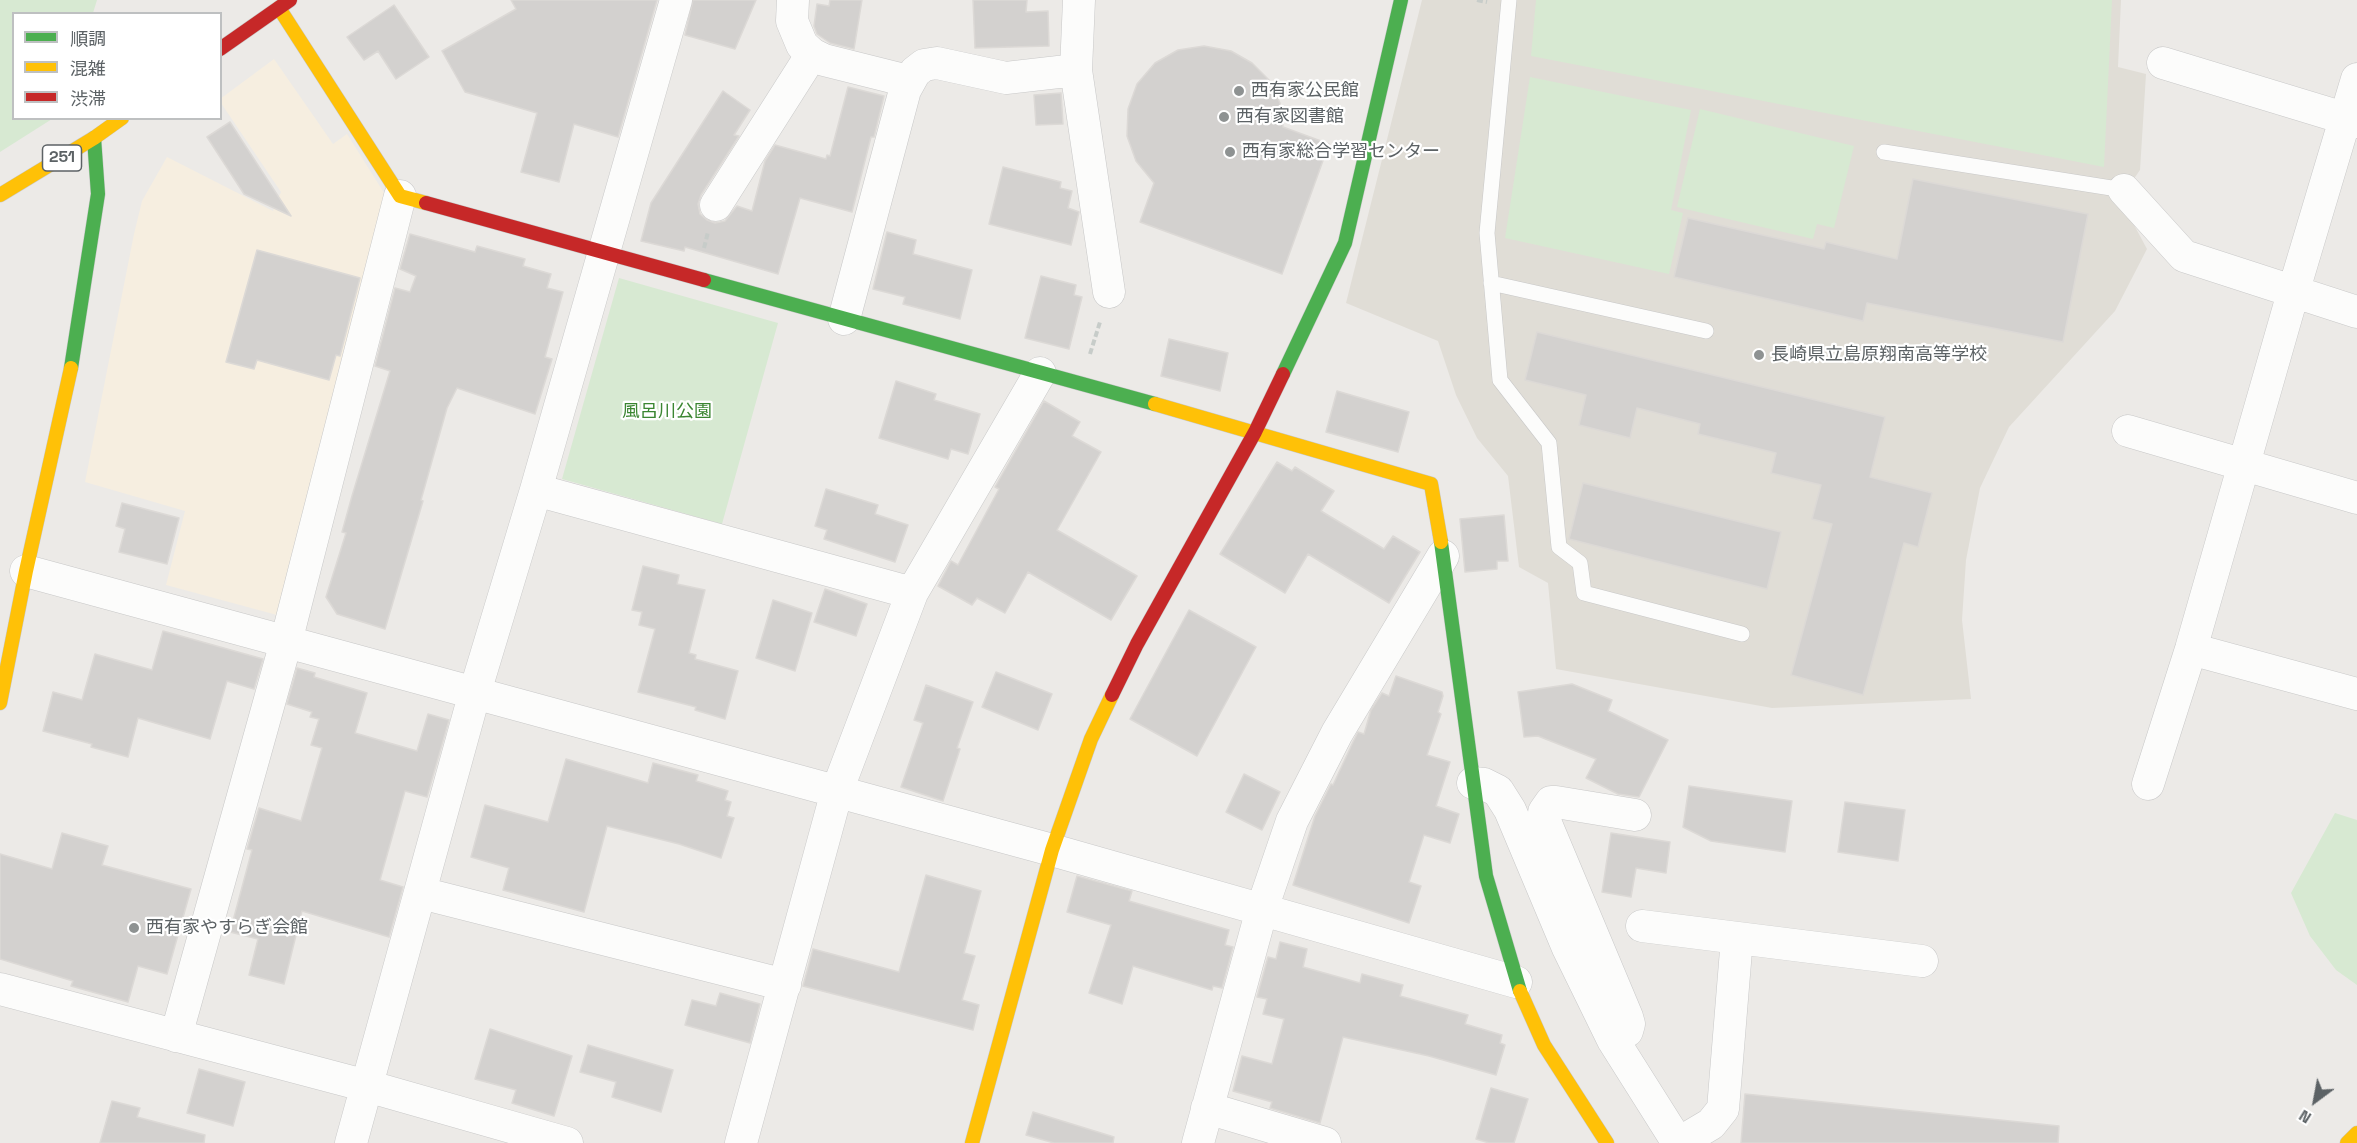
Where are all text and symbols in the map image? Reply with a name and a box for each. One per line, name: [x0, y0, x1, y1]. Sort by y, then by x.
legend: [12, 12, 222, 120]
text: 順調: [70, 27, 106, 50]
text: 混雑: [70, 57, 106, 80]
place label: 西有家公民館: [1251, 80, 1359, 102]
marker: 西有家公民館: [1232, 84, 1246, 98]
text: 渋滞: [70, 87, 106, 110]
place label: 西有家図書館: [1236, 106, 1344, 128]
marker: 西有家図書館: [1217, 110, 1231, 124]
place label: 西有家総合学習センター: [1242, 141, 1440, 163]
road number: 251: [42, 145, 82, 171]
marker: 西有家総合学習センター: [1223, 145, 1237, 159]
place label: 長崎県立島原翔南高等学校: [1771, 344, 1987, 366]
marker: 長崎県立島原翔南高等学校: [1752, 348, 1766, 362]
park label: 風呂川公園: [622, 401, 712, 423]
place label: 西有家やすらぎ会館: [146, 917, 308, 939]
marker: 西有家やすらぎ会館: [127, 921, 141, 935]
north arrow: [2285, 1071, 2345, 1131]
text: N: [2295, 1105, 2315, 1128]

